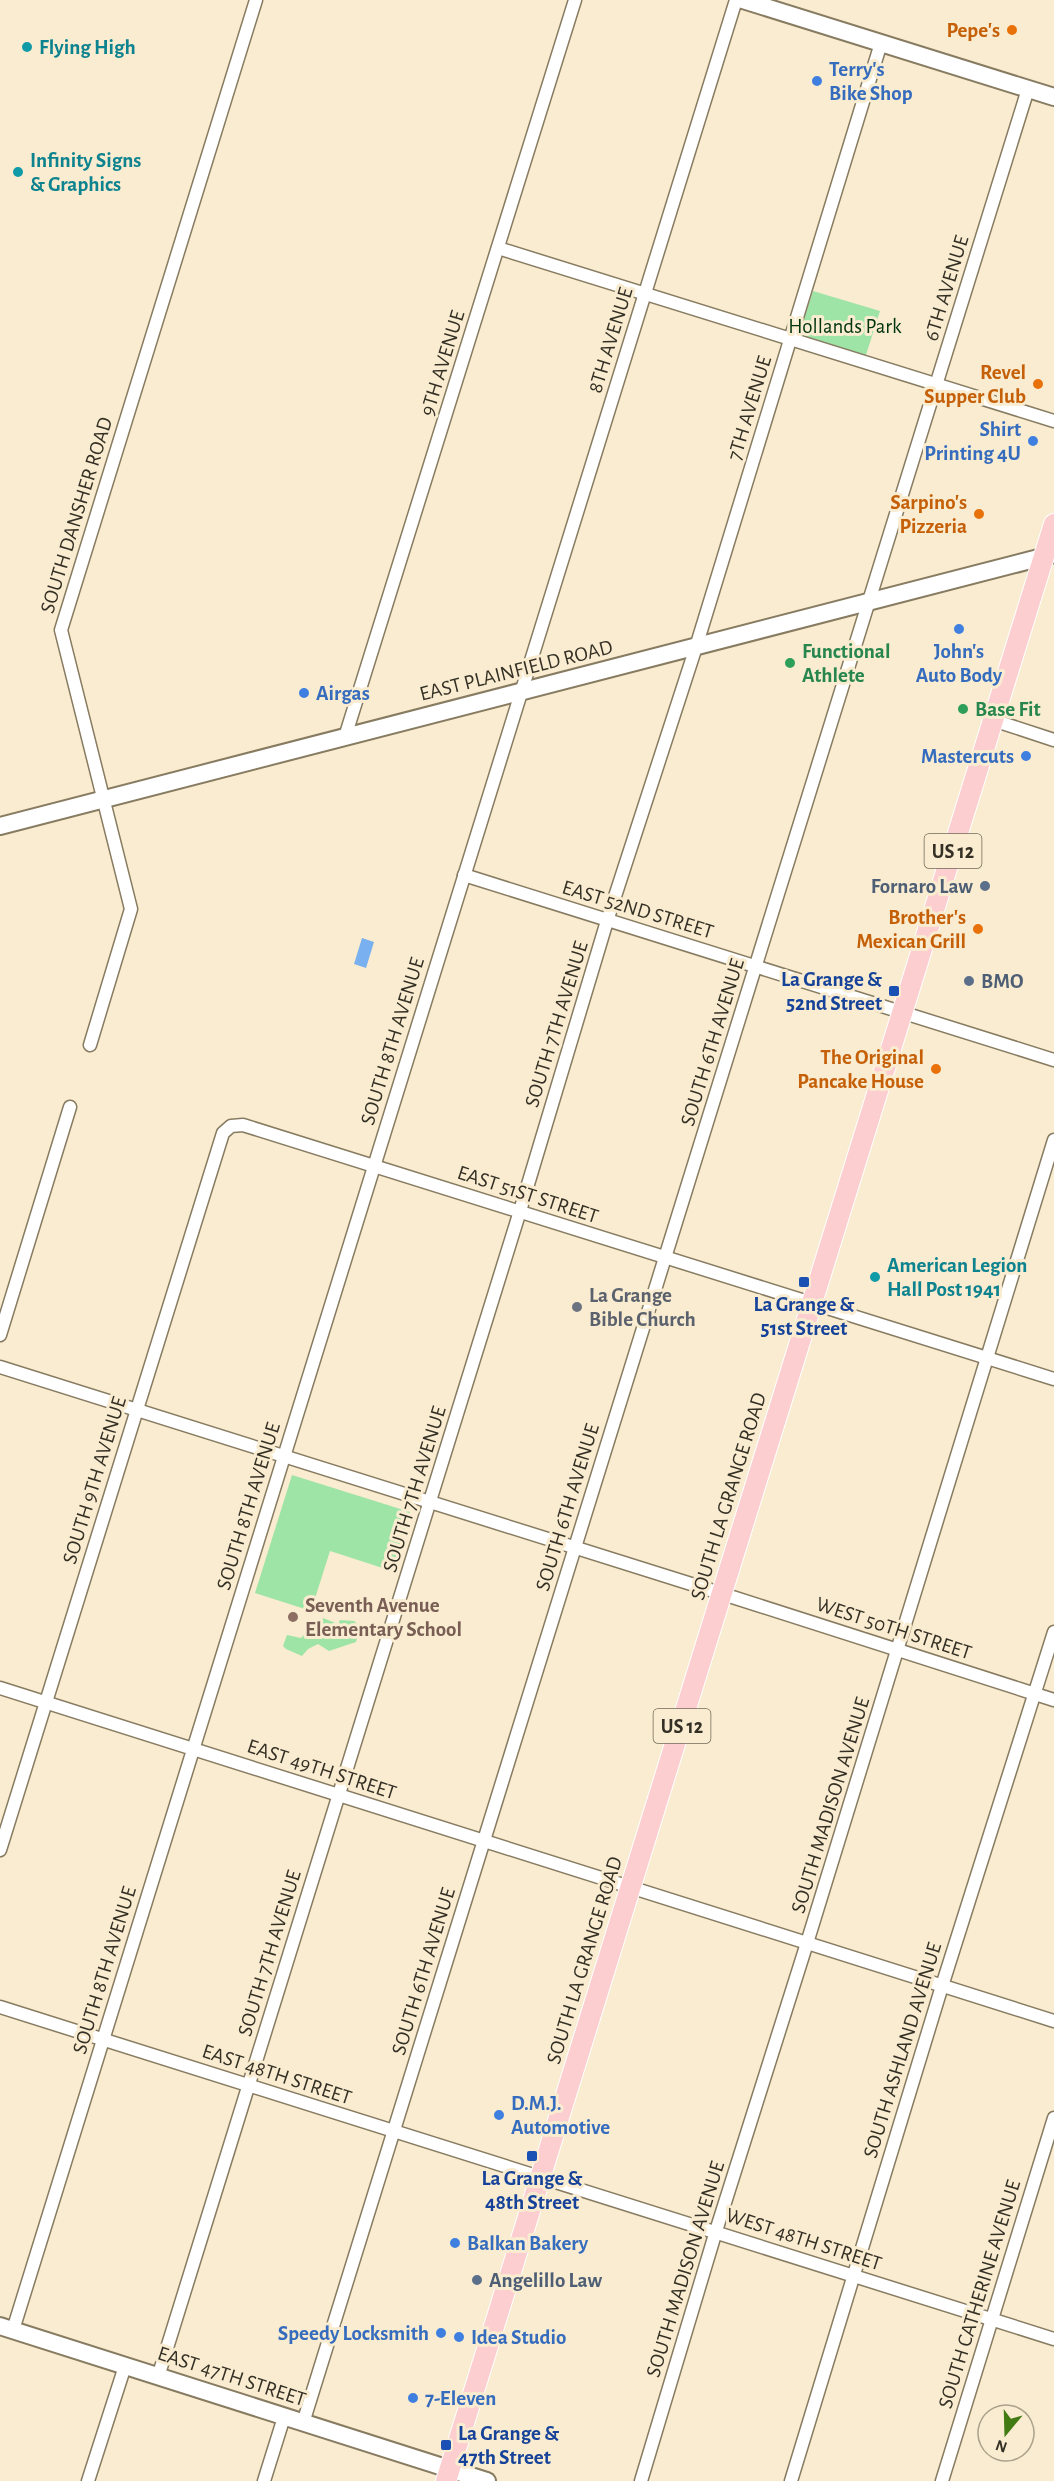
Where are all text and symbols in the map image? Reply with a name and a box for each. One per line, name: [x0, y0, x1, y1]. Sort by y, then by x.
place label: Pepe's: [947, 20, 1000, 41]
marker: Pepe's: [1005, 23, 1019, 37]
place label: Flying High: [39, 37, 136, 58]
marker: Flying High: [20, 40, 34, 54]
place label: Terry's Bike Shop: [829, 59, 913, 104]
marker: Terry's Bike Shop: [810, 74, 824, 88]
place label: Infinity Signs & Graphics: [30, 150, 141, 195]
marker: Infinity Signs & Graphics: [11, 165, 25, 179]
street label: 6TH AVENUE: [920, 233, 972, 343]
street label: 8TH AVENUE: [584, 285, 637, 395]
street label: 9TH AVENUE: [416, 308, 468, 418]
park label: Hollands Park: [788, 316, 902, 337]
street label: 7TH AVENUE: [724, 353, 775, 463]
place label: Revel Supper Club: [924, 362, 1026, 407]
marker: Revel Supper Club: [1031, 377, 1045, 391]
street label: SOUTH DANSHER ROAD: [37, 415, 116, 616]
place label: Shirt Printing 4U: [924, 419, 1021, 464]
marker: Shirt Printing 4U: [1026, 434, 1040, 448]
place label: Sarpino's Pizzeria: [890, 492, 967, 537]
marker: Sarpino's Pizzeria: [972, 507, 986, 521]
marker: John's Auto Body: [952, 622, 966, 636]
street label: EAST PLAINFIELD ROAD: [417, 636, 615, 705]
place label: Functional Athlete: [802, 641, 890, 686]
place label: John's Auto Body: [916, 641, 1003, 686]
marker: Functional Athlete: [783, 656, 797, 670]
place label: Airgas: [316, 683, 370, 704]
marker: Airgas: [297, 686, 311, 700]
place label: Base Fit: [975, 699, 1041, 720]
marker: Base Fit: [956, 702, 970, 716]
place label: Mastercuts: [921, 746, 1014, 767]
marker: Mastercuts: [1019, 749, 1033, 763]
road number: US 12: [924, 834, 982, 868]
street label: EAST 52ND STREET: [560, 876, 716, 943]
place label: Fornaro Law: [871, 876, 973, 897]
marker: Fornaro Law: [978, 879, 992, 893]
place label: Brother's Mexican Grill: [856, 907, 966, 952]
marker: Brother's Mexican Grill: [971, 922, 985, 936]
street label: SOUTH 7TH AVENUE: [521, 939, 592, 1110]
street label: SOUTH 8TH AVENUE: [357, 955, 428, 1127]
street label: SOUTH 6TH AVENUE: [677, 956, 748, 1128]
place label: La Grange & 52nd Street: [781, 969, 882, 1014]
place label: BMO: [981, 971, 1023, 992]
marker: BMO: [962, 974, 976, 988]
marker: La Grange & 52nd Street: [887, 984, 901, 998]
place label: The Original Pancake House: [797, 1047, 924, 1092]
marker: The Original Pancake House: [929, 1062, 943, 1076]
street label: EAST 51ST STREET: [455, 1162, 601, 1227]
place label: American Legion Hall Post 1941: [887, 1255, 1027, 1300]
marker: American Legion Hall Post 1941: [868, 1270, 882, 1284]
marker: La Grange & 51st Street: [797, 1275, 811, 1289]
place label: La Grange Bible Church: [589, 1285, 696, 1330]
place label: La Grange & 51st Street: [753, 1294, 855, 1339]
marker: La Grange Bible Church: [570, 1300, 584, 1314]
street label: SOUTH LA GRANGE ROAD: [687, 1390, 770, 1602]
street label: SOUTH 9TH AVENUE: [59, 1394, 130, 1566]
street label: SOUTH 7TH AVENUE: [379, 1404, 450, 1575]
street label: SOUTH 8TH AVENUE: [213, 1420, 284, 1592]
street label: SOUTH 6TH AVENUE: [532, 1421, 603, 1593]
street label: WEST 50TH STREET: [813, 1593, 974, 1664]
place label: Seventh Avenue Elementary School: [305, 1595, 462, 1640]
marker: Seventh Avenue Elementary School: [286, 1610, 300, 1624]
street label: SOUTH MADISON AVENUE: [788, 1695, 873, 1916]
road number: US 12: [654, 1709, 710, 1743]
street label: EAST 49TH STREET: [245, 1735, 399, 1804]
street label: SOUTH LA GRANGE ROAD: [543, 1854, 626, 2066]
street label: SOUTH 7TH AVENUE: [234, 1868, 305, 2039]
street label: SOUTH 8TH AVENUE: [69, 1884, 140, 2056]
street label: SOUTH 6TH AVENUE: [388, 1885, 459, 2057]
street label: SOUTH ASHLAND AVENUE: [860, 1940, 945, 2161]
street label: EAST 48TH STREET: [200, 2040, 354, 2109]
place label: D.M.J. Automotive: [511, 2093, 610, 2138]
marker: D.M.J. Automotive: [492, 2108, 506, 2122]
marker: La Grange & 48th Street: [525, 2149, 539, 2163]
street label: SOUTH MADISON AVENUE: [643, 2159, 728, 2380]
place label: La Grange & 48th Street: [481, 2168, 583, 2213]
street label: SOUTH CATHERINE AVENUE: [935, 2177, 1024, 2411]
street label: WEST 48TH STREET: [723, 2204, 884, 2275]
place label: Balkan Bakery: [467, 2233, 589, 2254]
marker: Balkan Bakery: [448, 2236, 462, 2250]
place label: Angelillo Law: [489, 2270, 602, 2291]
marker: Angelillo Law: [470, 2273, 484, 2287]
place label: Speedy Locksmith: [278, 2323, 429, 2344]
marker: Speedy Locksmith: [434, 2326, 448, 2340]
place label: Idea Studio: [471, 2327, 566, 2348]
marker: Idea Studio: [452, 2330, 466, 2344]
street label: EAST 47TH STREET: [155, 2343, 309, 2410]
place label: 7-Eleven: [425, 2388, 496, 2409]
marker: 7-Eleven: [406, 2391, 420, 2405]
north arrow: [976, 2403, 1036, 2463]
place label: La Grange & 47th Street: [458, 2423, 559, 2468]
text: N: [994, 2437, 1009, 2456]
marker: La Grange & 47th Street: [439, 2438, 453, 2452]

